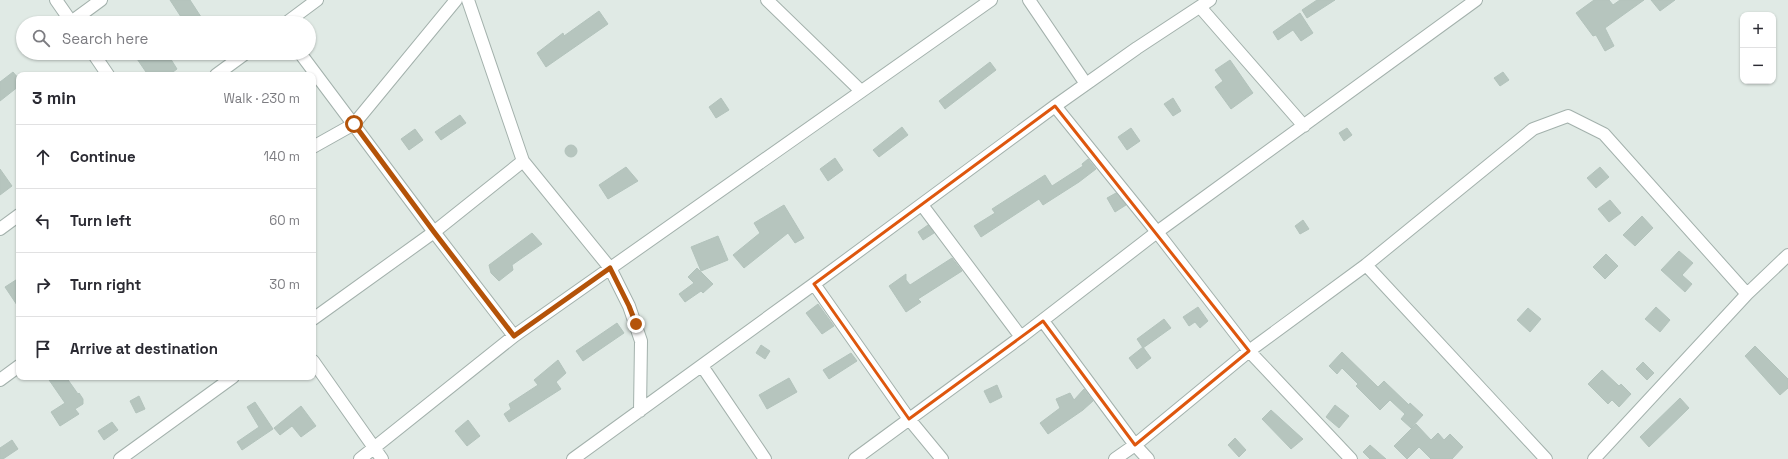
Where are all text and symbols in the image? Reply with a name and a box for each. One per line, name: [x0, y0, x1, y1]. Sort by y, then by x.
map controls: [1740, 12, 1776, 84]
button: +: [1740, 12, 1776, 48]
search box: [16, 16, 316, 60]
icon: search: [30, 27, 52, 49]
text: Search here: [62, 29, 148, 48]
button: −: [1740, 48, 1776, 84]
text: 3 min: [32, 87, 76, 109]
text: Walk · 230 m: [223, 90, 300, 107]
route start: [345, 115, 363, 133]
icon: ahead: [32, 146, 54, 168]
text: Continue: [70, 147, 136, 166]
text: 140 m: [264, 148, 300, 165]
icon: left: [32, 210, 54, 232]
text: Turn left: [70, 211, 132, 230]
text: 60 m: [269, 212, 300, 229]
icon: right: [32, 274, 54, 296]
text: Turn right: [70, 275, 141, 294]
text: 30 m: [269, 276, 300, 293]
route end: [627, 315, 645, 333]
icon: arrive: [32, 338, 54, 360]
text: Arrive at destination: [70, 339, 218, 358]

